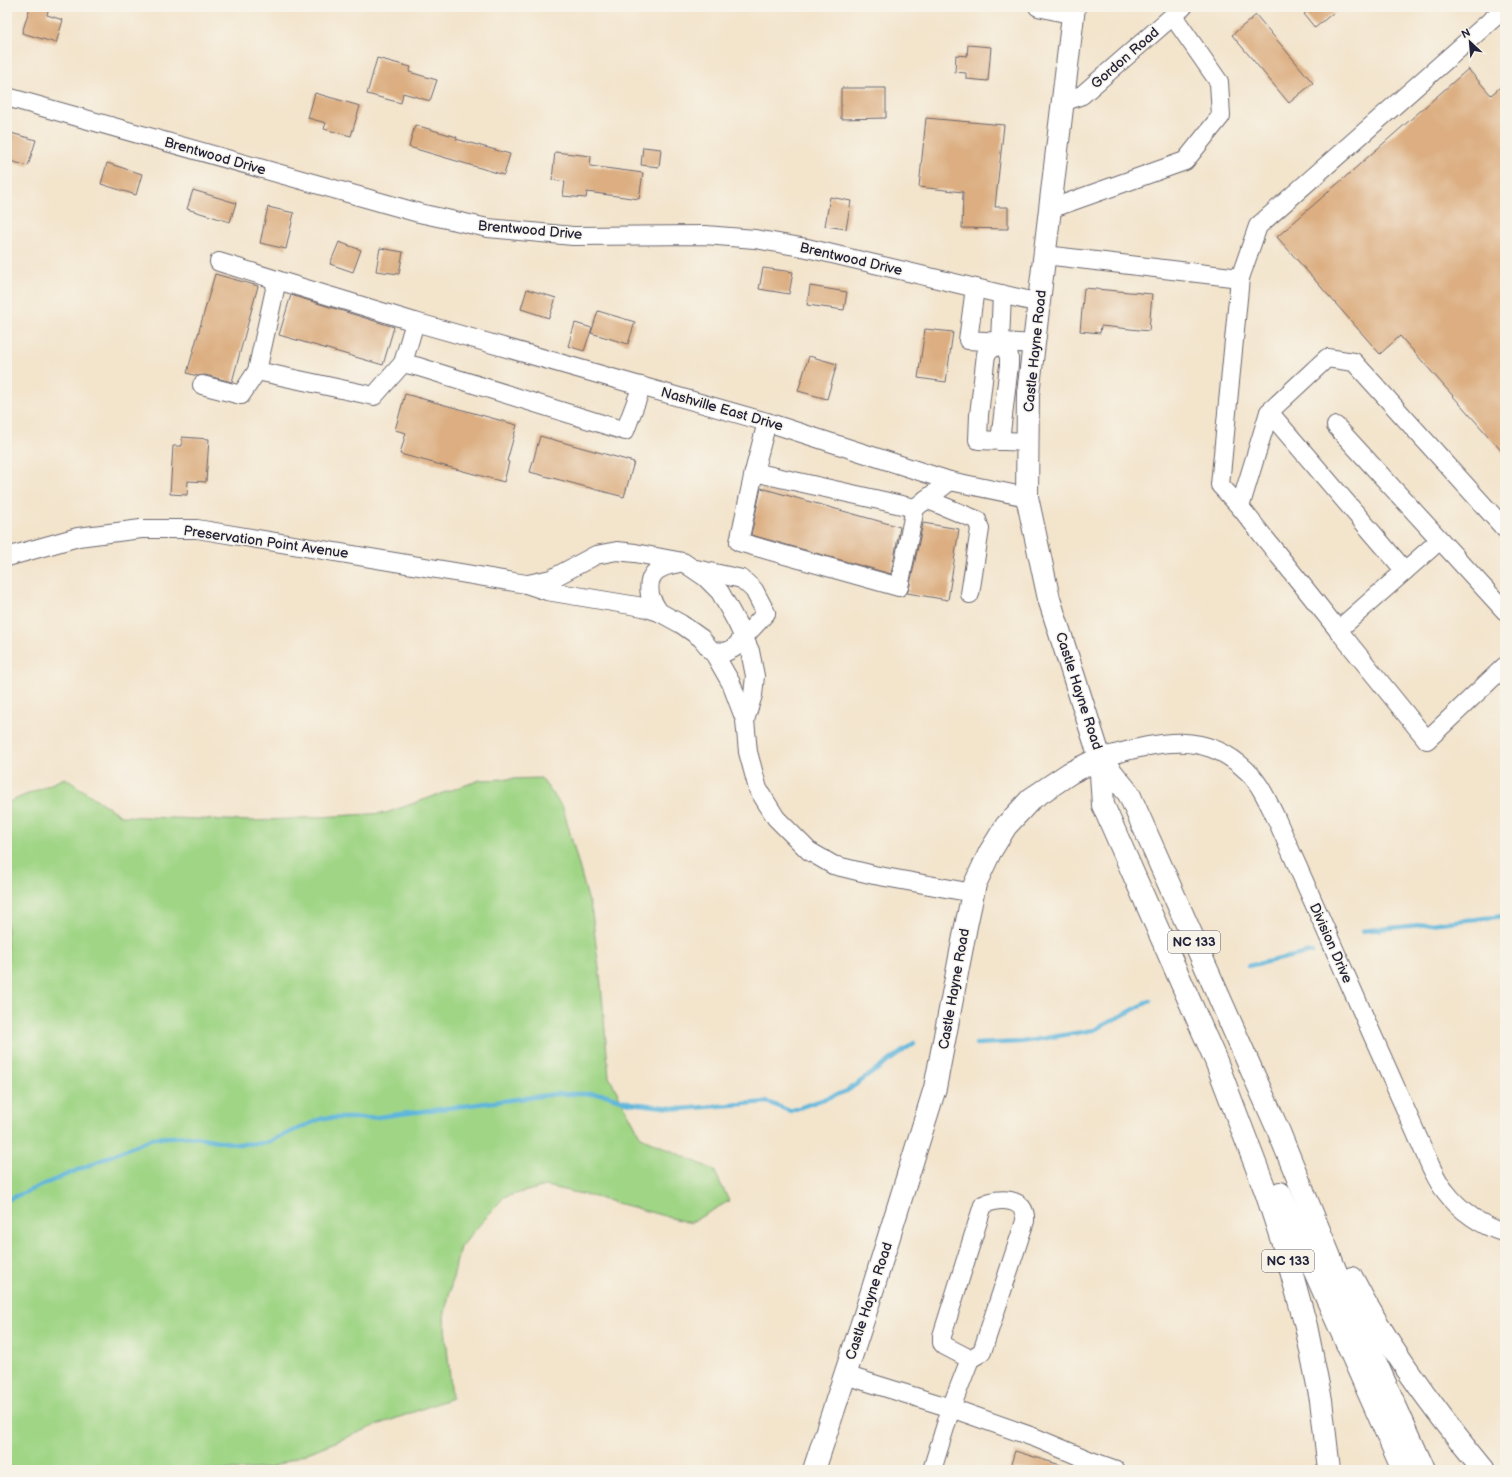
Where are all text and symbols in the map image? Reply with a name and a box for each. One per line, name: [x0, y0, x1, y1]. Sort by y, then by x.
north arrow: [1450, 22, 1490, 62]
street label: Gordon Road: [1087, 24, 1163, 92]
text: N: [1459, 26, 1472, 41]
street label: Brentwood Drive: [162, 133, 268, 179]
street label: Brentwood Drive: [477, 217, 583, 243]
street label: Brentwood Drive: [798, 239, 904, 279]
street label: Castle Hayne Road: [1020, 289, 1050, 413]
street label: Nashville East Drive: [659, 383, 785, 435]
street label: Preservation Point Avenue: [182, 522, 350, 562]
street label: Castle Hayne Road: [1052, 630, 1106, 752]
street label: Division Drive: [1306, 900, 1356, 986]
street label: Castle Hayne Road: [935, 927, 973, 1051]
road number: NC 133: [1168, 931, 1220, 953]
street label: Castle Hayne Road: [842, 1240, 896, 1362]
road number: NC 133: [1262, 1250, 1314, 1272]

